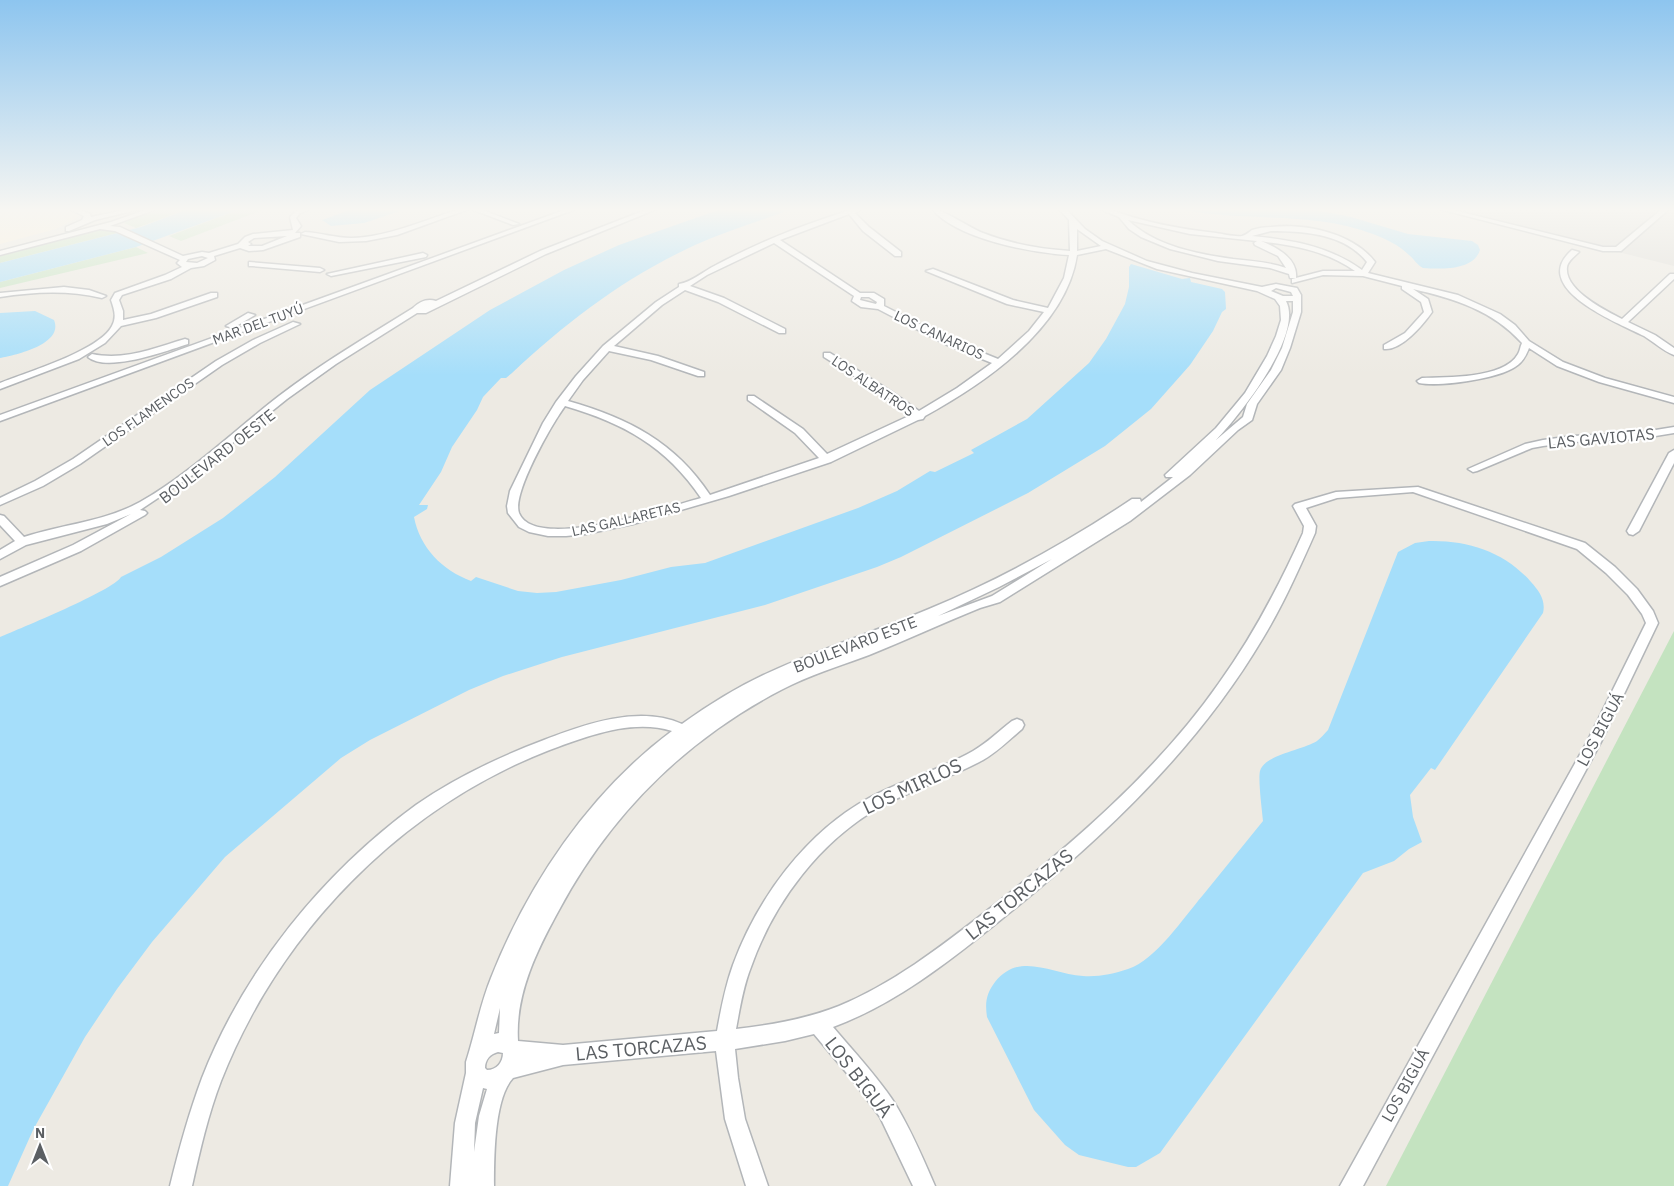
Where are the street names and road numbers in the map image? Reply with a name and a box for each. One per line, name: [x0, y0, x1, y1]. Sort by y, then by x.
street label: MAR DEL TUYÚ: [210, 298, 306, 349]
street label: LOS CANARIOS: [891, 306, 987, 364]
street label: LOS ALBATROS: [828, 352, 918, 420]
street label: LOS FLAMENCOS: [99, 374, 197, 450]
street label: BOULEVARD OESTE: [155, 404, 279, 508]
street label: LAS GAVIOTAS: [1547, 423, 1655, 453]
street label: LAS GALLARETAS: [570, 498, 682, 540]
street label: BOULEVARD ESTE: [790, 611, 920, 677]
street label: LOS BIGUÁ: [1571, 688, 1628, 769]
street label: LOS MIRLOS: [859, 753, 965, 819]
street label: LAS TORCAZAS: [960, 843, 1078, 945]
street label: LAS TORCAZAS: [574, 1030, 708, 1066]
street label: LOS BIGUÁ: [820, 1032, 898, 1122]
street label: LOS BIGUÁ: [1376, 1044, 1433, 1125]

